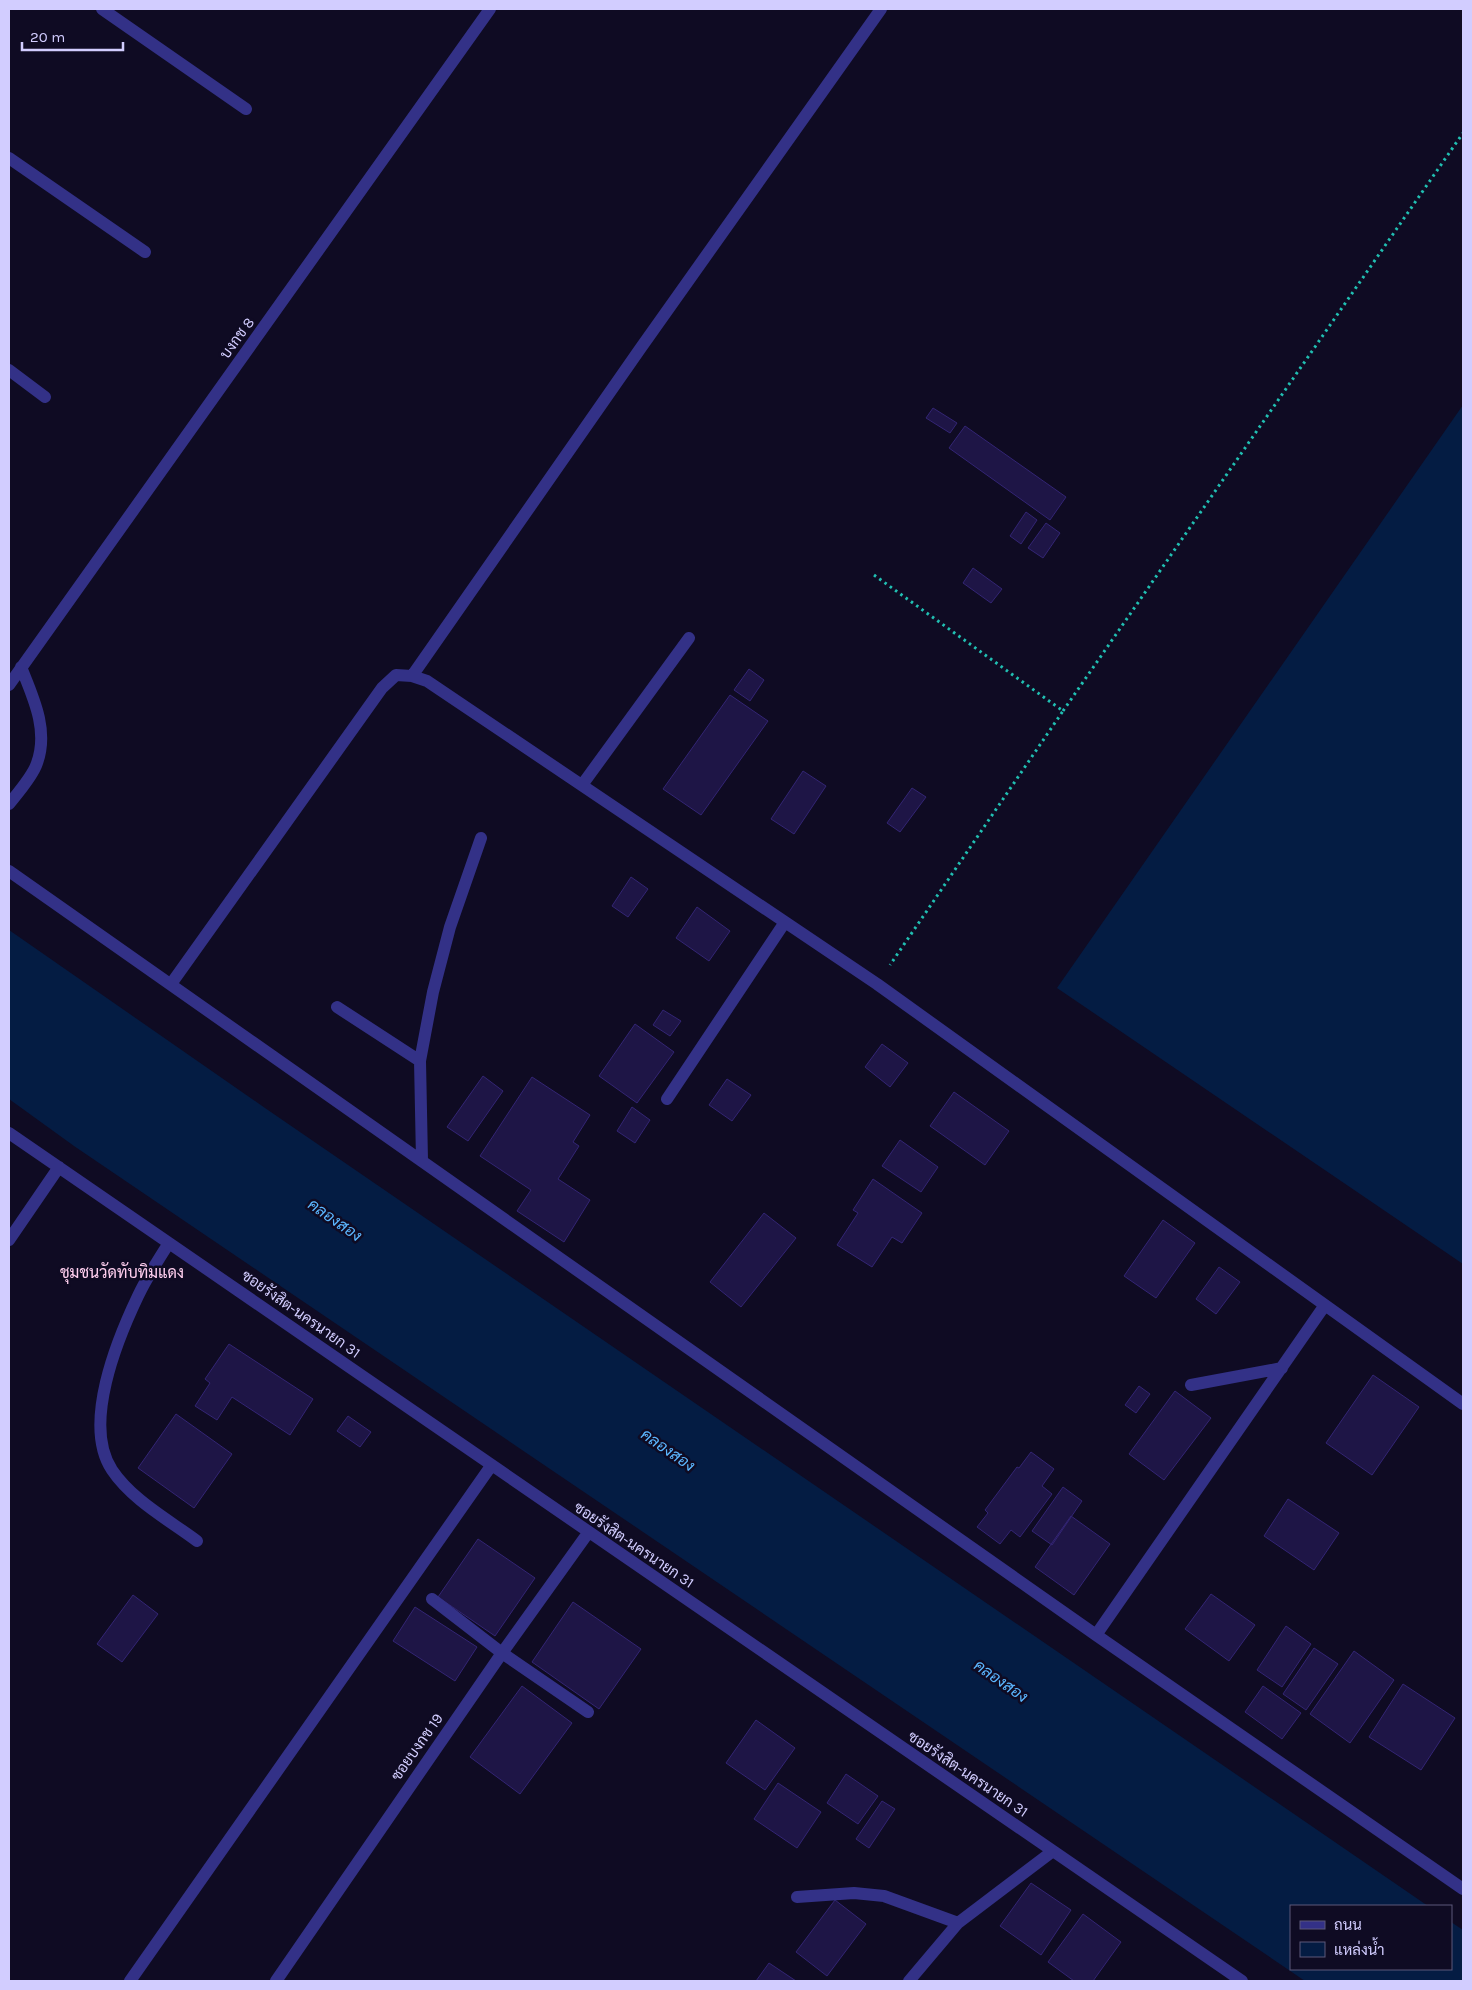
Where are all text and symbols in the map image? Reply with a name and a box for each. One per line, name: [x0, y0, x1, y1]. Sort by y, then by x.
scale bar: [22, 20, 124, 52]
text: 20 m: [30, 28, 65, 46]
street label: บงกช 8: [216, 314, 258, 362]
water label: คลองสอง: [304, 1195, 366, 1245]
district label: ชุมชนวัดทับทิมแดง: [60, 1262, 184, 1284]
street label: ซอยรังสิต-นครนายก 31: [238, 1266, 364, 1362]
water label: คลองสอง: [637, 1425, 699, 1475]
street label: ซอยรังสิต-นครนายก 31: [571, 1498, 697, 1592]
water label: คลองสอง: [970, 1656, 1032, 1706]
street label: ซอยบงกช 19: [387, 1710, 447, 1784]
street label: ซอยรังสิต-นครนายก 31: [905, 1727, 1031, 1821]
legend: [1290, 1905, 1452, 1970]
text: ถนน: [1334, 1916, 1362, 1934]
text: แหล่งน้ำ: [1334, 1937, 1385, 1959]

